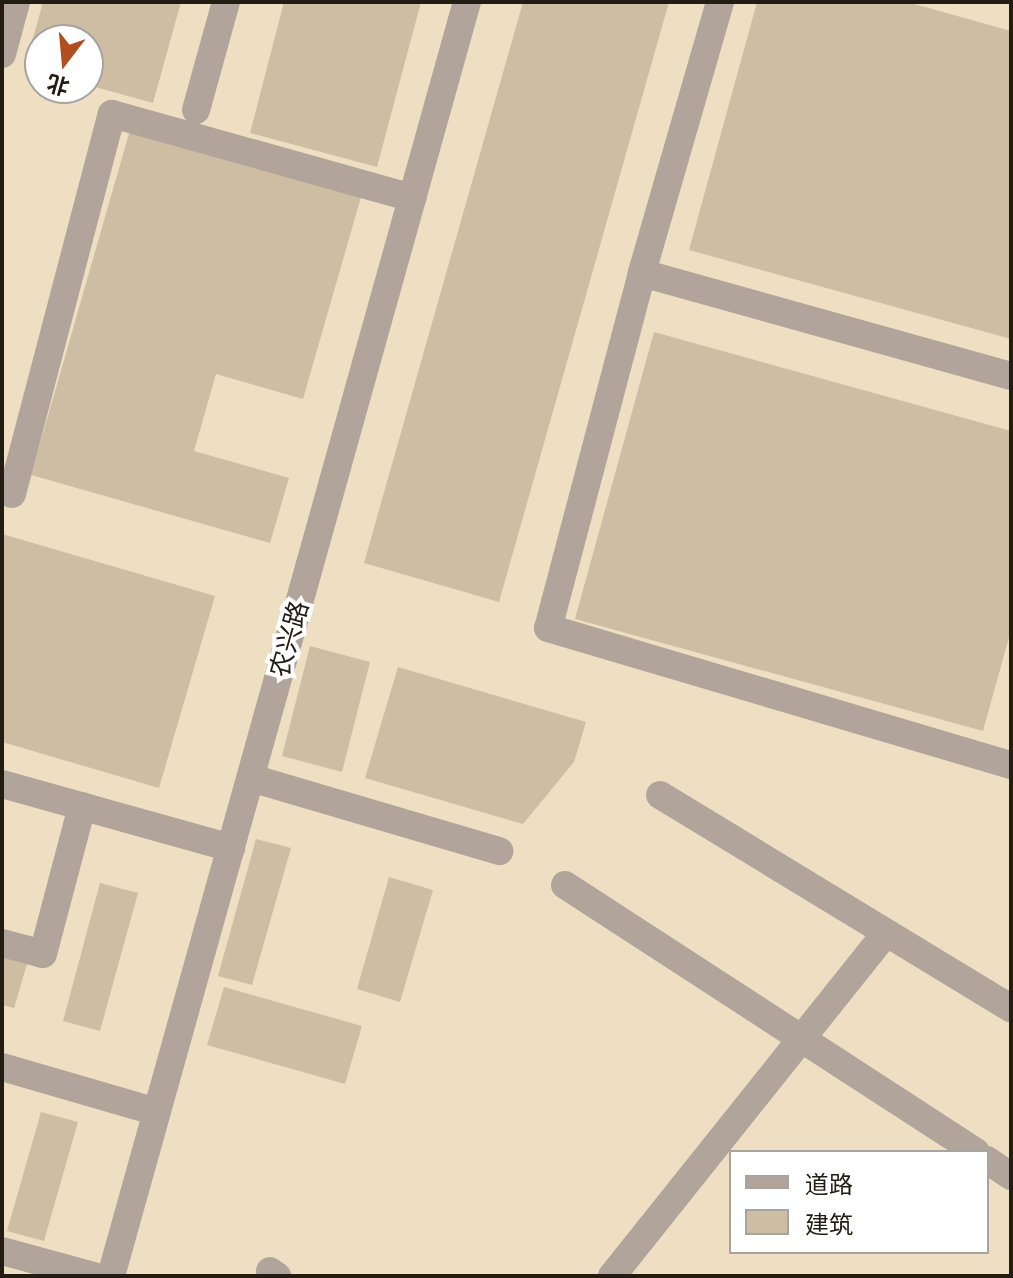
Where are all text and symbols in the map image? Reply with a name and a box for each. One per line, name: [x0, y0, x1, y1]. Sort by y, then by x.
north arrow: [24, 24, 104, 104]
text: 北: [44, 69, 72, 102]
street label: 农兴路: [263, 597, 315, 681]
legend: [729, 1150, 989, 1254]
text: 道路: [805, 1169, 853, 1199]
text: 建筑: [805, 1209, 853, 1239]

